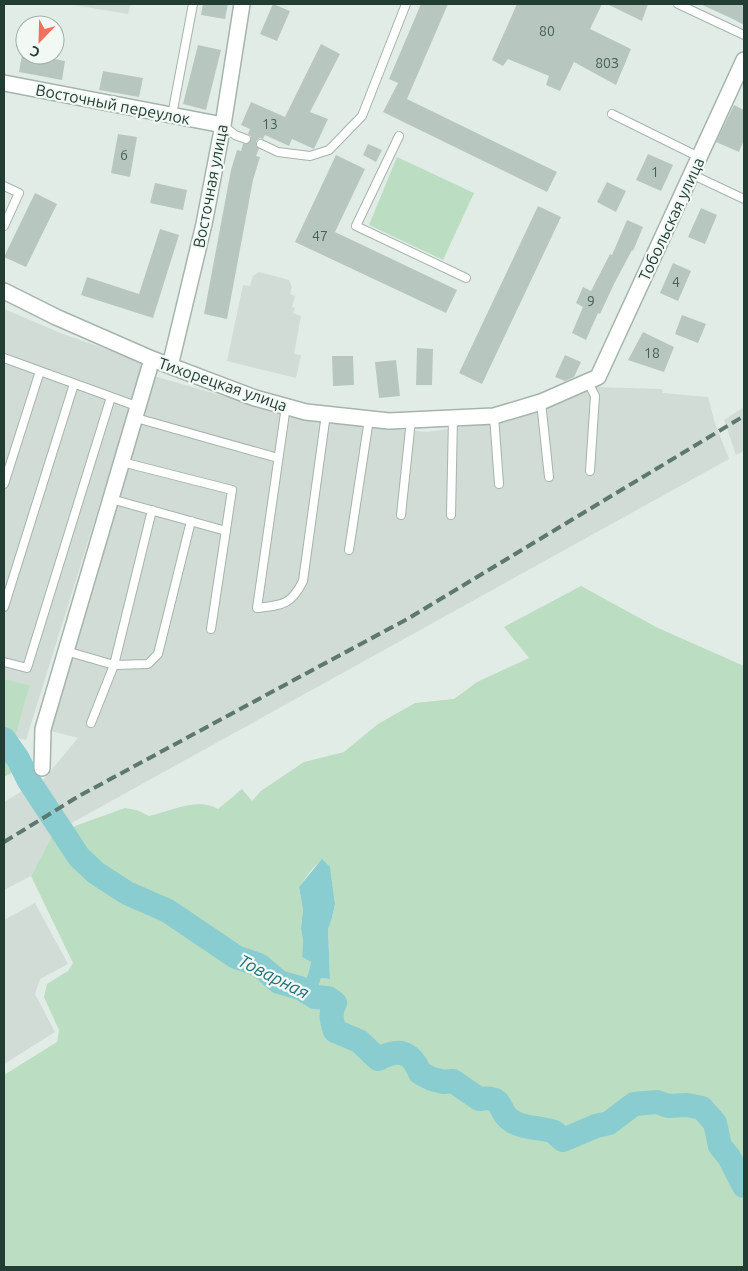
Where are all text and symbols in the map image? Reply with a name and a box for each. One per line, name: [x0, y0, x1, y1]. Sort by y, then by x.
north arrow: [15, 15, 65, 65]
house number: 80: [539, 23, 555, 39]
text: С: [28, 43, 42, 61]
house number: 80З: [595, 55, 619, 71]
street label: Восточный переулок: [34, 80, 192, 128]
house number: 13: [262, 116, 278, 132]
street label: Восточная улица: [189, 123, 231, 249]
house number: 6: [120, 147, 128, 163]
street label: Тобольская улица: [635, 155, 707, 283]
house number: 1: [651, 164, 659, 180]
house number: 47: [312, 228, 328, 244]
house number: 4: [672, 274, 680, 290]
house number: 9: [587, 293, 595, 309]
house number: 18: [644, 345, 660, 361]
street label: Тихорецкая улица: [156, 354, 290, 414]
water label: Товарная: [236, 950, 312, 1002]

